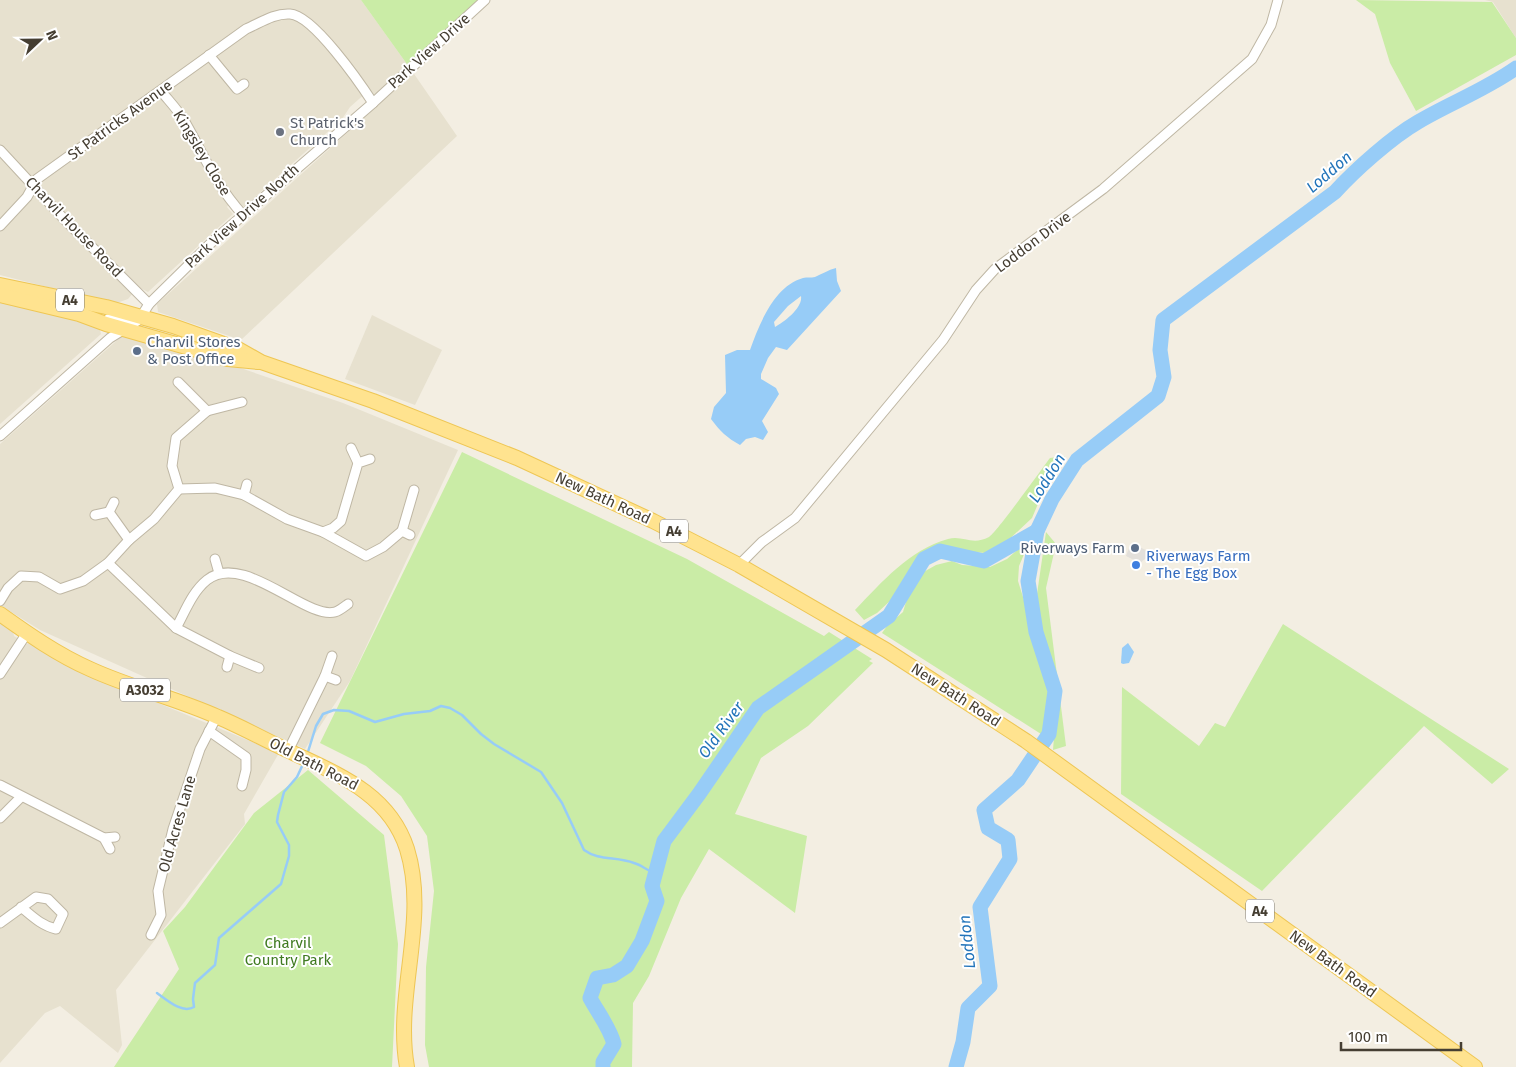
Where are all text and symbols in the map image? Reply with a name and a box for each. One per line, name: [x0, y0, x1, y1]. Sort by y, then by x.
street label: Park View Drive: [384, 9, 474, 93]
north arrow: [15, 15, 65, 65]
text: N: [42, 28, 61, 43]
street label: St Patricks Avenue: [64, 76, 176, 164]
street label: Kingsley Close: [169, 107, 235, 199]
place label: St Patrick's Church: [290, 114, 364, 149]
marker: St Patrick's Church: [274, 126, 286, 138]
water label: Loddon: [1302, 147, 1356, 197]
street label: Park View Drive North: [181, 160, 303, 272]
street label: Charvil House Road: [22, 173, 126, 281]
street label: Loddon Drive: [991, 208, 1075, 276]
road number: A4: [56, 288, 84, 312]
place label: Charvil Stores & Post Office: [147, 333, 241, 368]
marker: Charvil Stores & Post Office: [131, 345, 143, 357]
water label: Loddon: [1025, 450, 1069, 506]
street label: New Bath Road: [552, 468, 654, 528]
road number: A4: [660, 520, 688, 542]
place label: Riverways Farm: [1020, 539, 1125, 557]
marker: Riverways Farm: [1129, 542, 1141, 554]
place label: Riverways Farm - The Egg Box: [1146, 547, 1251, 582]
marker: Riverways Farm - The Egg Box: [1130, 559, 1142, 571]
street label: New Bath Road: [908, 659, 1004, 731]
road number: A3032: [120, 678, 170, 702]
water label: Old River: [694, 697, 748, 762]
street label: Old Bath Road: [266, 734, 362, 794]
street label: Old Acres Lane: [155, 773, 199, 875]
road number: A4: [1246, 899, 1274, 922]
water label: Loddon: [955, 914, 979, 970]
street label: New Bath Road: [1286, 926, 1380, 1002]
park label: Charvil Country Park: [245, 934, 332, 969]
scale bar: [1341, 1020, 1461, 1052]
text: 100 m: [1348, 1028, 1388, 1046]

